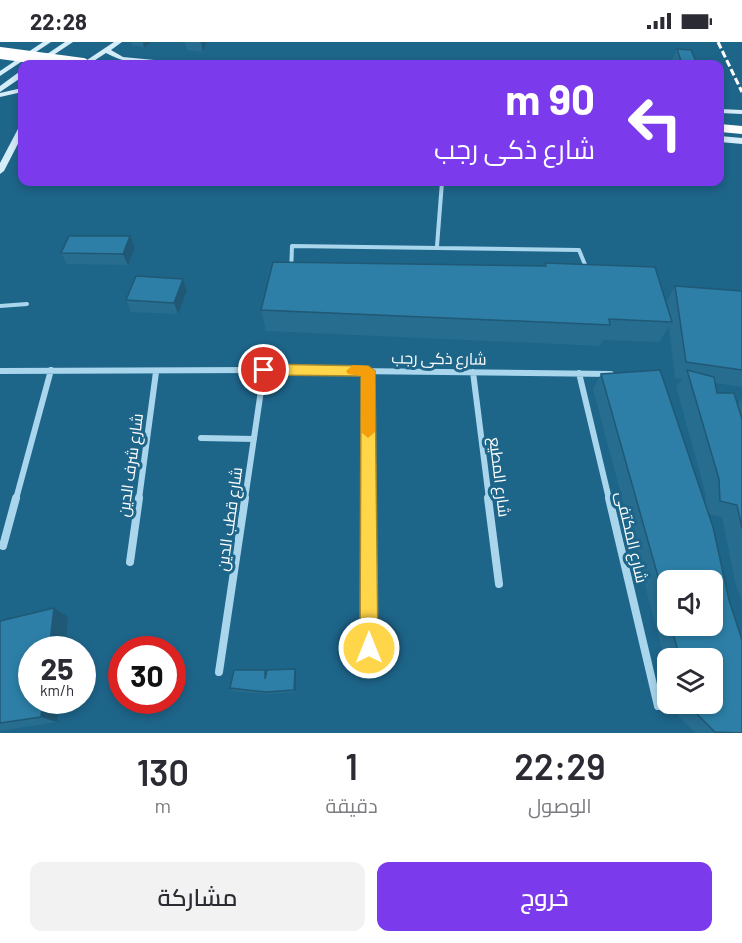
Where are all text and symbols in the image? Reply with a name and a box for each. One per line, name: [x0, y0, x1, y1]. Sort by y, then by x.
text: 22:28: [30, 8, 87, 34]
text: 90 m: [505, 73, 595, 123]
icon: left: [616, 84, 694, 162]
text: شارع ذكى رجب: [434, 132, 595, 164]
pin: [238, 344, 289, 395]
street label: شارع ذكى رجب: [391, 347, 487, 371]
icon: arrive: [247, 353, 280, 386]
street label: شارع شرف الدين: [113, 412, 149, 518]
street label: شارع المطيع: [483, 436, 515, 518]
street label: شارع قطب الدين: [212, 466, 248, 573]
street label: شارع المكتفى: [610, 489, 652, 585]
map controls: [657, 570, 723, 714]
button: sound: [657, 570, 723, 636]
position arrow: [337, 616, 401, 680]
speed limit sign: 30: [108, 636, 186, 714]
button: layers: [657, 648, 723, 714]
text: 25: [41, 650, 73, 686]
text: km/h: [40, 681, 74, 699]
text: 1: [345, 744, 358, 787]
text: 22:29: [514, 744, 605, 787]
text: 130: [137, 750, 189, 793]
text: m: [155, 793, 171, 817]
text: دقيقة: [326, 793, 378, 817]
text: الوصول: [528, 793, 592, 817]
button: مشاركة: [30, 862, 365, 931]
button: خروج: [377, 862, 712, 931]

